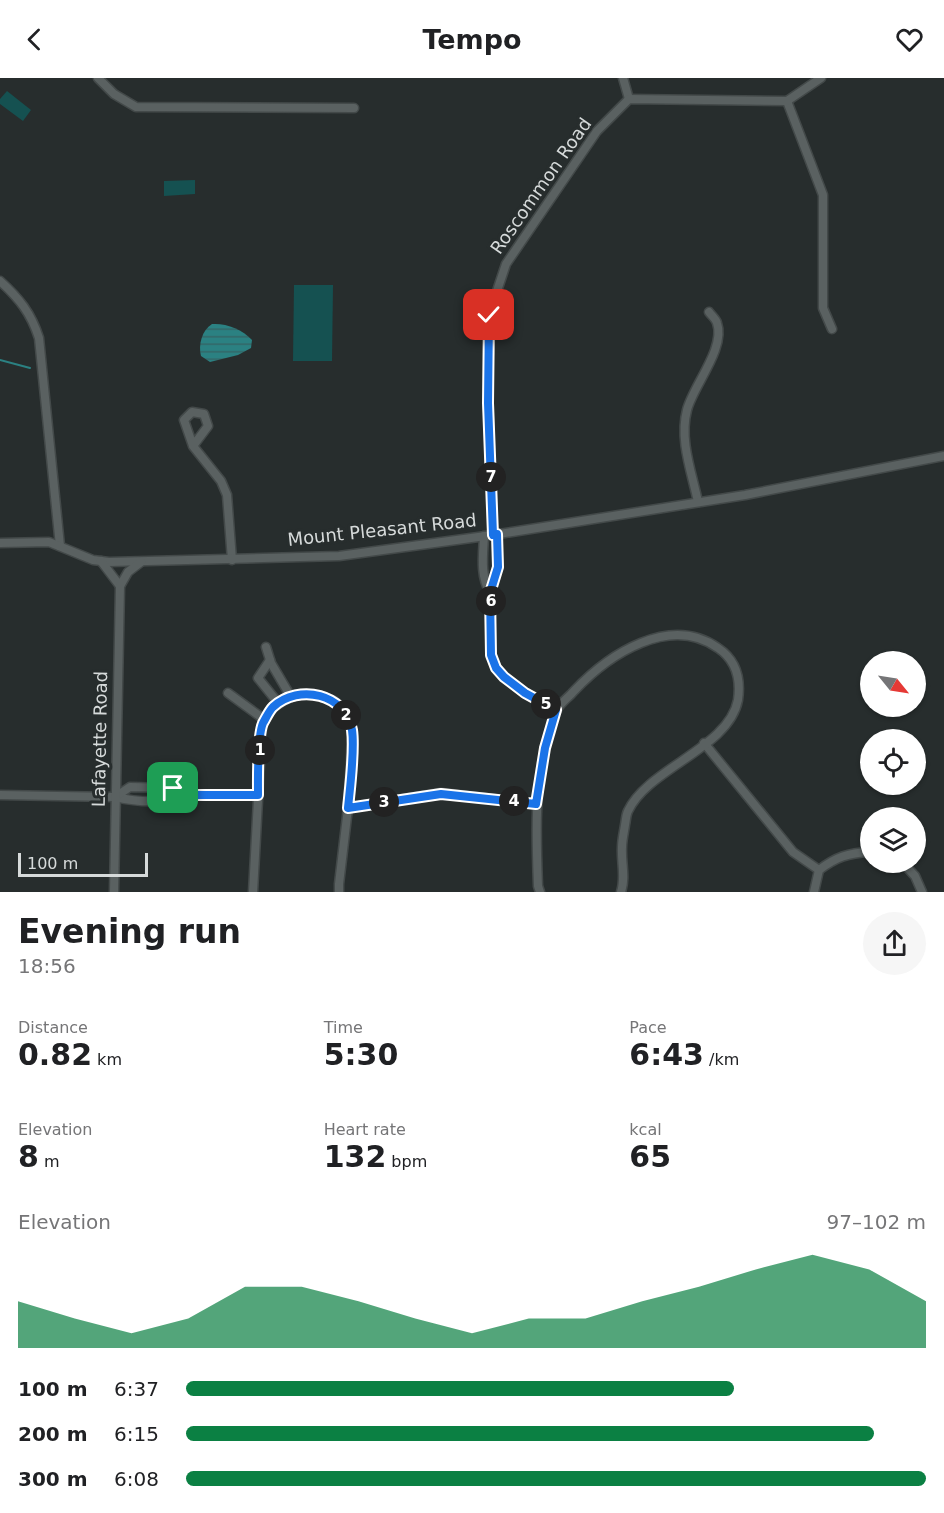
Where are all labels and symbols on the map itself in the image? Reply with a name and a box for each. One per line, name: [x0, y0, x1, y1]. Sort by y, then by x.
street label: Roscommon Road: [486, 114, 595, 258]
pin: [463, 289, 514, 340]
pin: 7: [476, 462, 506, 492]
street label: Mount Pleasant Road: [286, 509, 477, 550]
pin: 6: [476, 586, 506, 616]
north arrow: [860, 651, 926, 717]
street label: Lafayette Road: [88, 671, 111, 807]
pin: 5: [531, 689, 561, 719]
pin: 2: [331, 700, 361, 730]
pin: 1: [245, 735, 275, 765]
pin: [147, 762, 198, 813]
pin: 4: [499, 786, 529, 816]
pin: 3: [369, 787, 399, 817]
scale bar: [18, 850, 148, 878]

